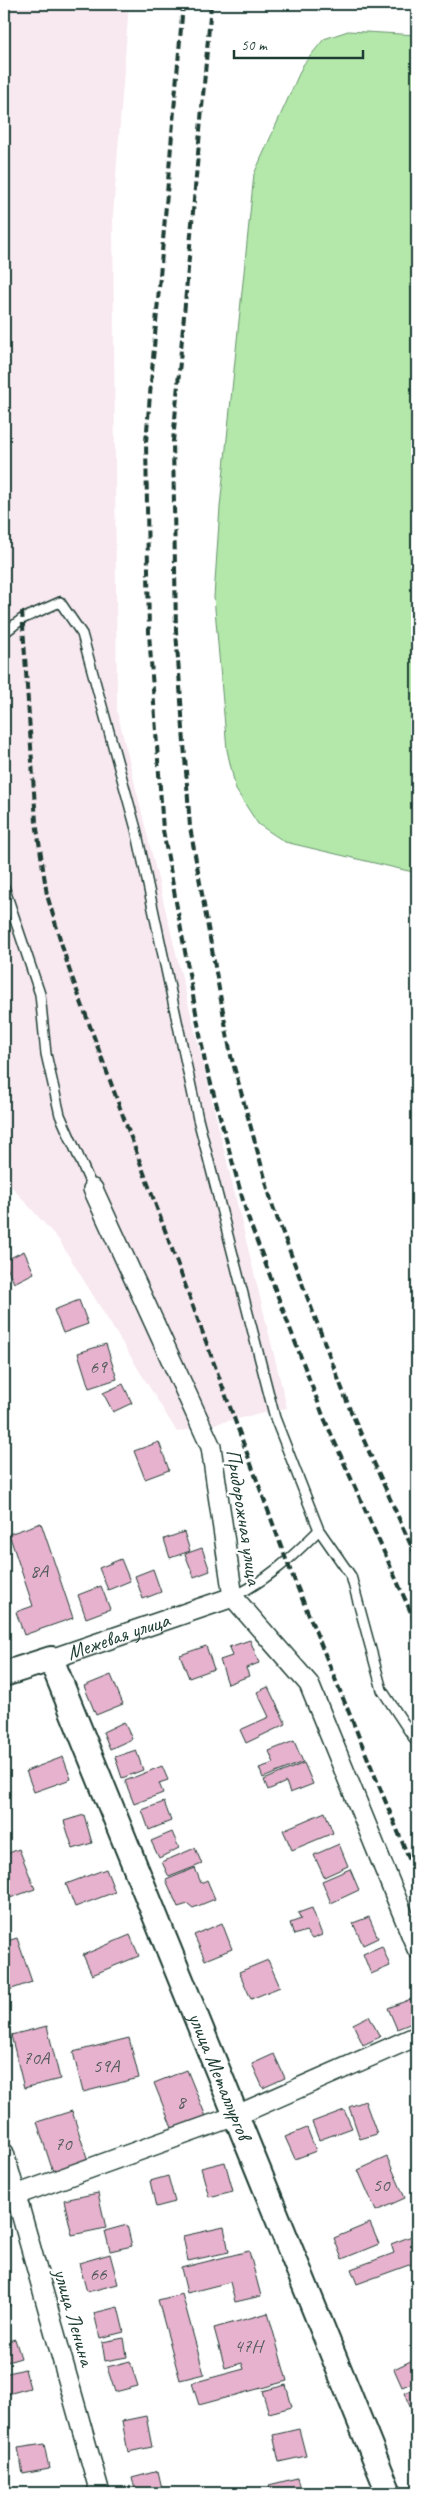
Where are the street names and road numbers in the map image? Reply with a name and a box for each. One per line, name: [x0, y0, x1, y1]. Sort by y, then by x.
street label: Придорожная улица: [220, 1447, 268, 1588]
street label: Межевая улица: [63, 1606, 175, 1666]
street label: улица Металлургов: [182, 2007, 259, 2147]
street label: улица Ленина: [47, 2264, 101, 2371]

